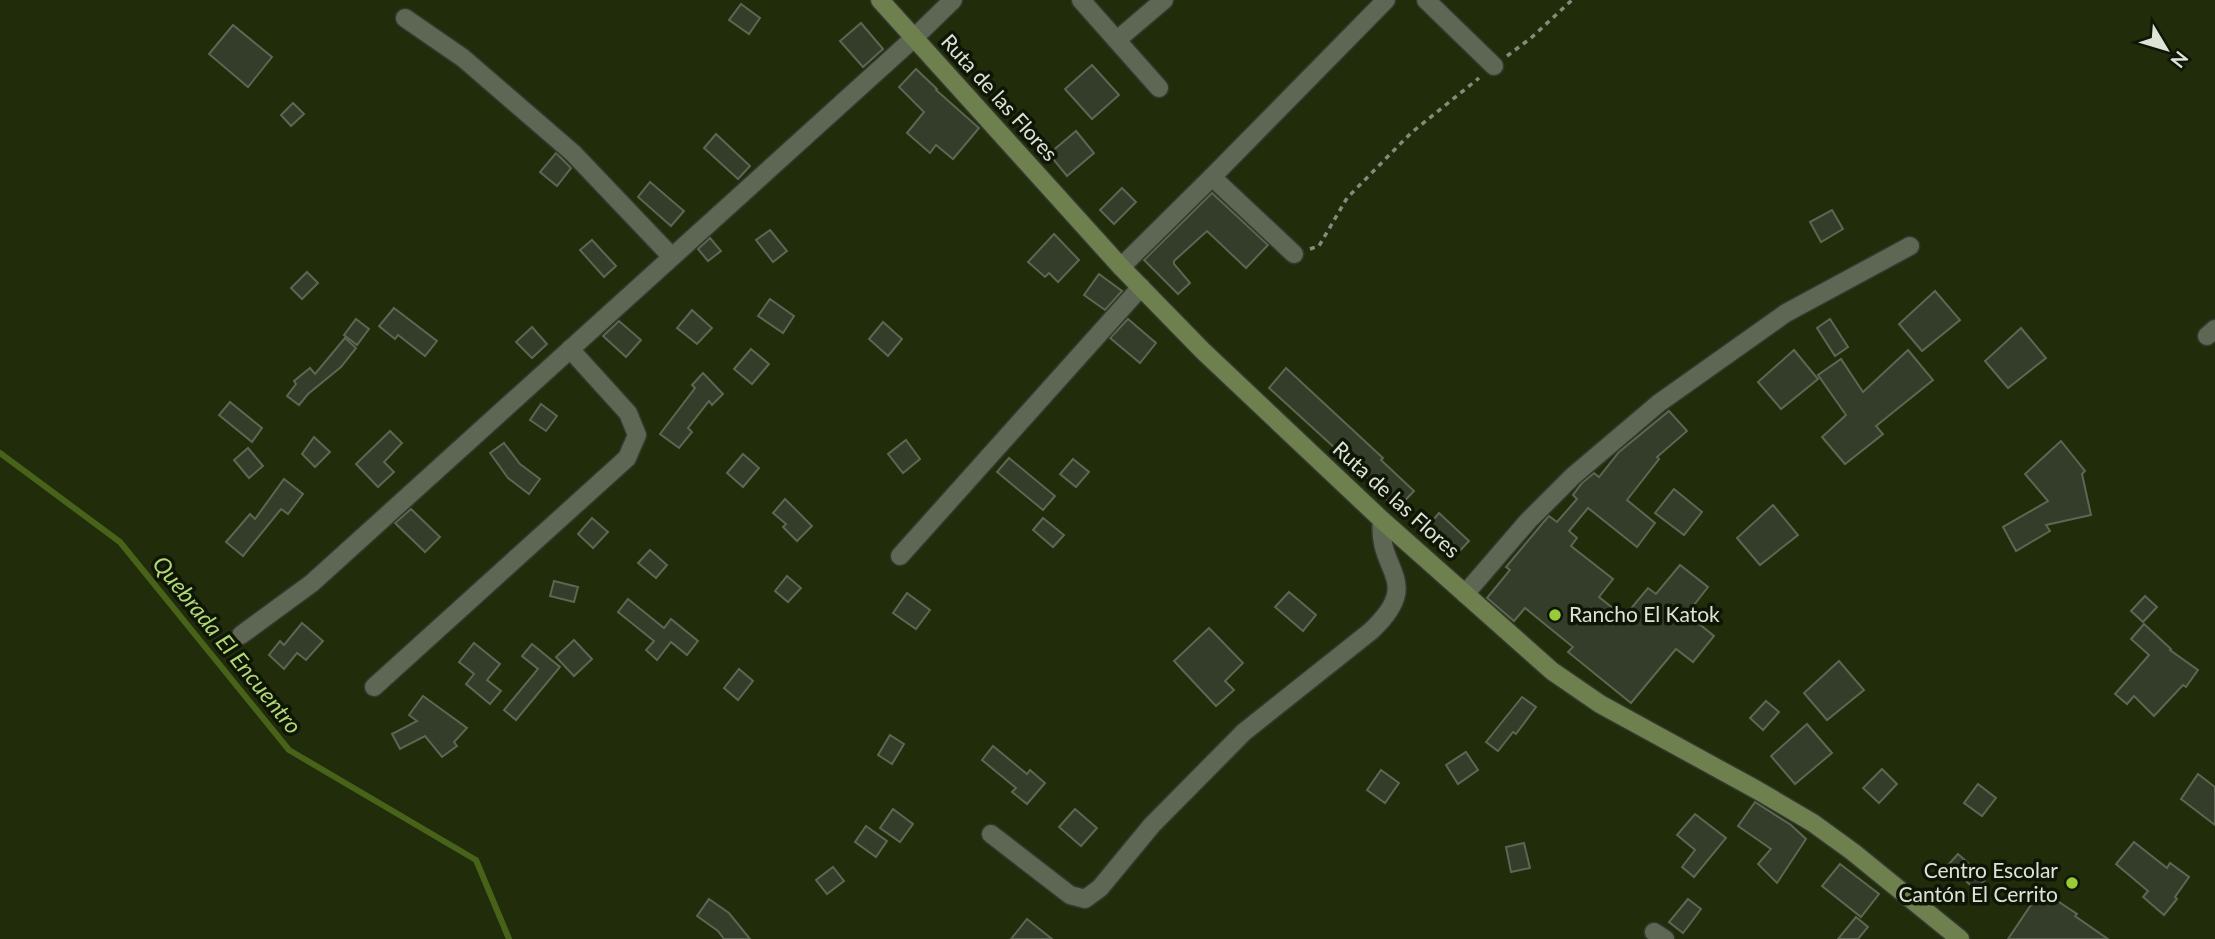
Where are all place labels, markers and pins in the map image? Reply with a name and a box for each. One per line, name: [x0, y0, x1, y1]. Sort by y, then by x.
place label: Rancho El Katok: [1569, 601, 1720, 626]
marker: Rancho El Katok: [1547, 607, 1563, 623]
place label: Centro Escolar Cantón El Cerrito: [1899, 857, 2058, 906]
marker: Centro Escolar Cantón El Cerrito: [2064, 875, 2080, 891]

